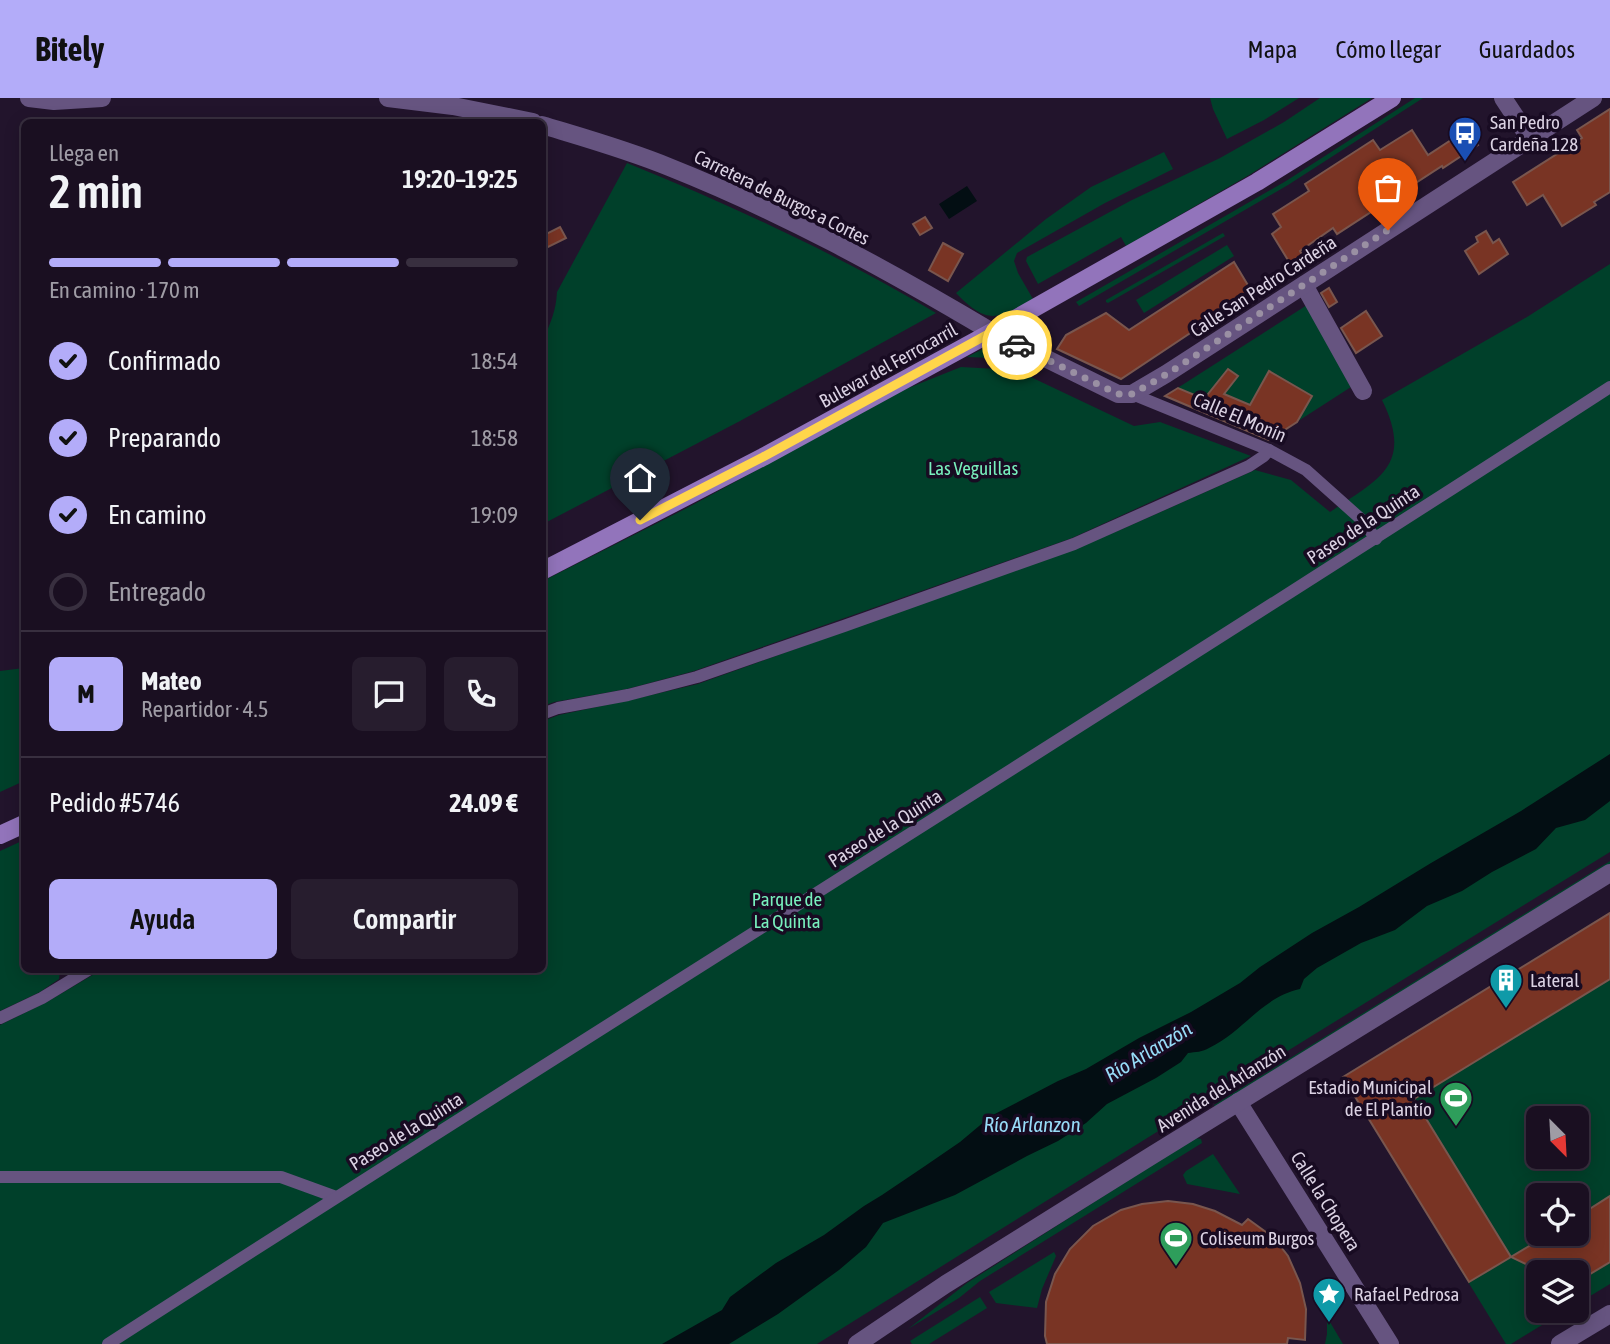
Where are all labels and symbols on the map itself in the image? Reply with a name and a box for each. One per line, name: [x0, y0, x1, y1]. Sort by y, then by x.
place label: San Pedro Cardeña 128: [1490, 111, 1578, 155]
bus stop icon: San Pedro Cardeña 128: [1446, 114, 1484, 163]
street label: Carretera de Burgos a Cortes: [691, 145, 873, 249]
pin: [1358, 158, 1418, 230]
street label: Calle San Pedro Cardeña: [1186, 231, 1340, 341]
courier: [982, 310, 1052, 380]
street label: Bulevar del Ferrocarril: [815, 318, 961, 412]
street label: Calle El Monín: [1190, 388, 1290, 446]
pin: [610, 448, 670, 520]
park label: Las Veguillas: [928, 457, 1018, 479]
street label: Paseo de la Quinta: [1303, 480, 1423, 568]
street label: Paseo de la Quinta: [824, 784, 946, 872]
park label: Parque de La Quinta: [752, 888, 822, 932]
building icon: Lateral: [1487, 961, 1525, 1010]
place label: Lateral: [1530, 969, 1579, 991]
water label: Río Arlanzón: [1100, 1016, 1196, 1086]
street label: Avenida del Arlanzón: [1153, 1040, 1289, 1136]
place label: Estadio Municipal de El Plantío: [1308, 1076, 1432, 1120]
sports icon: Estadio Municipal de El Plantío: [1437, 1079, 1475, 1128]
street label: Paseo de la Quinta: [345, 1087, 467, 1175]
north arrow: [1526, 1106, 1589, 1169]
water label: Río Arlanzon: [983, 1112, 1081, 1136]
street label: Calle la Chopera: [1287, 1147, 1365, 1255]
sports icon: Coliseum Burgos: [1157, 1219, 1195, 1268]
place label: Coliseum Burgos: [1200, 1227, 1315, 1249]
place icon: Rafael Pedrosa: [1310, 1275, 1348, 1324]
place label: Rafael Pedrosa: [1354, 1283, 1459, 1305]

